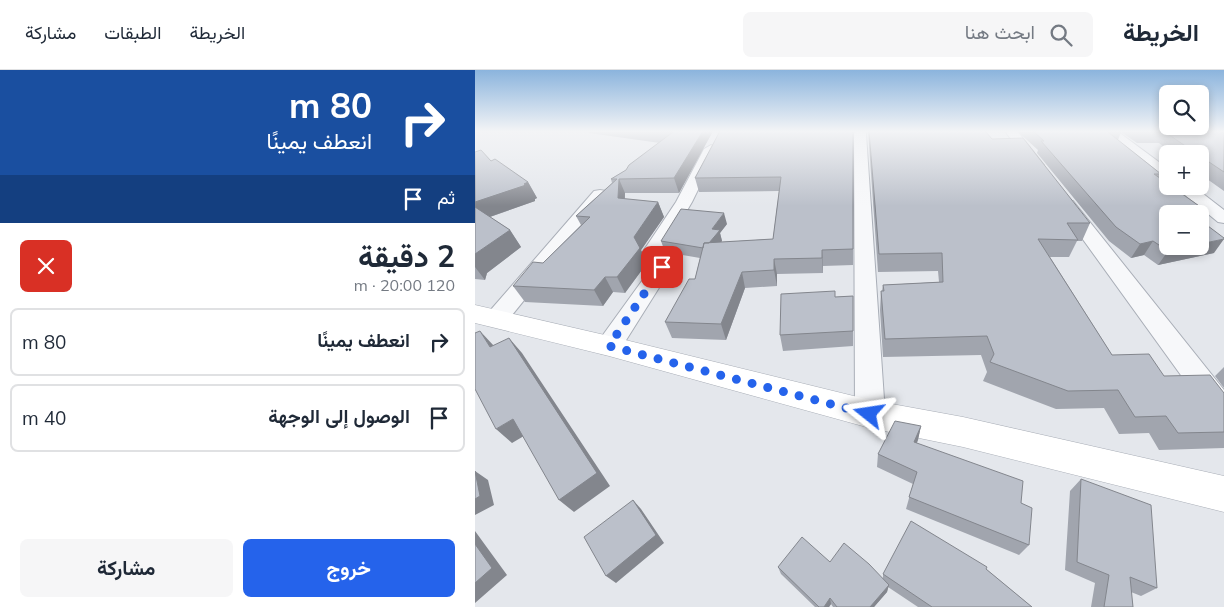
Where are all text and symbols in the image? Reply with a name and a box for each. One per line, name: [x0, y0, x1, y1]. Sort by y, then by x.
search box: [743, 12, 1093, 57]
text: الخريطة: [1123, 17, 1199, 47]
text: ابحث هنا: [965, 20, 1035, 44]
text: مشاركة: [25, 21, 76, 44]
text: الطبقات: [104, 21, 161, 44]
text: الخريطة: [189, 21, 245, 44]
icon: search: [1047, 21, 1075, 49]
text: 80 m: [289, 83, 372, 127]
map controls: [1159, 85, 1209, 255]
button: search: [1159, 85, 1209, 135]
icon: right: [390, 90, 455, 155]
text: انعطف يمينًا: [266, 127, 372, 155]
button: +: [1159, 145, 1209, 195]
icon: arrive: [399, 185, 427, 213]
text: ثم: [437, 185, 455, 209]
button: −: [1159, 205, 1209, 255]
text: 2 دقيقة: [358, 237, 455, 275]
button: close: [20, 240, 72, 292]
pin: [641, 246, 683, 288]
icon: arrive: [648, 253, 676, 281]
text: 120 m · 20:00: [354, 275, 455, 295]
text: انعطف يمينًا: [317, 328, 410, 352]
icon: right: [425, 328, 453, 356]
text: 80 m: [22, 330, 66, 354]
position arrow: [842, 387, 894, 439]
text: الوصول إلى الوجهة: [268, 404, 410, 428]
icon: arrive: [425, 404, 453, 432]
text: 40 m: [22, 406, 66, 430]
button: مشاركة: [20, 539, 233, 597]
button: خروج: [243, 539, 455, 597]

